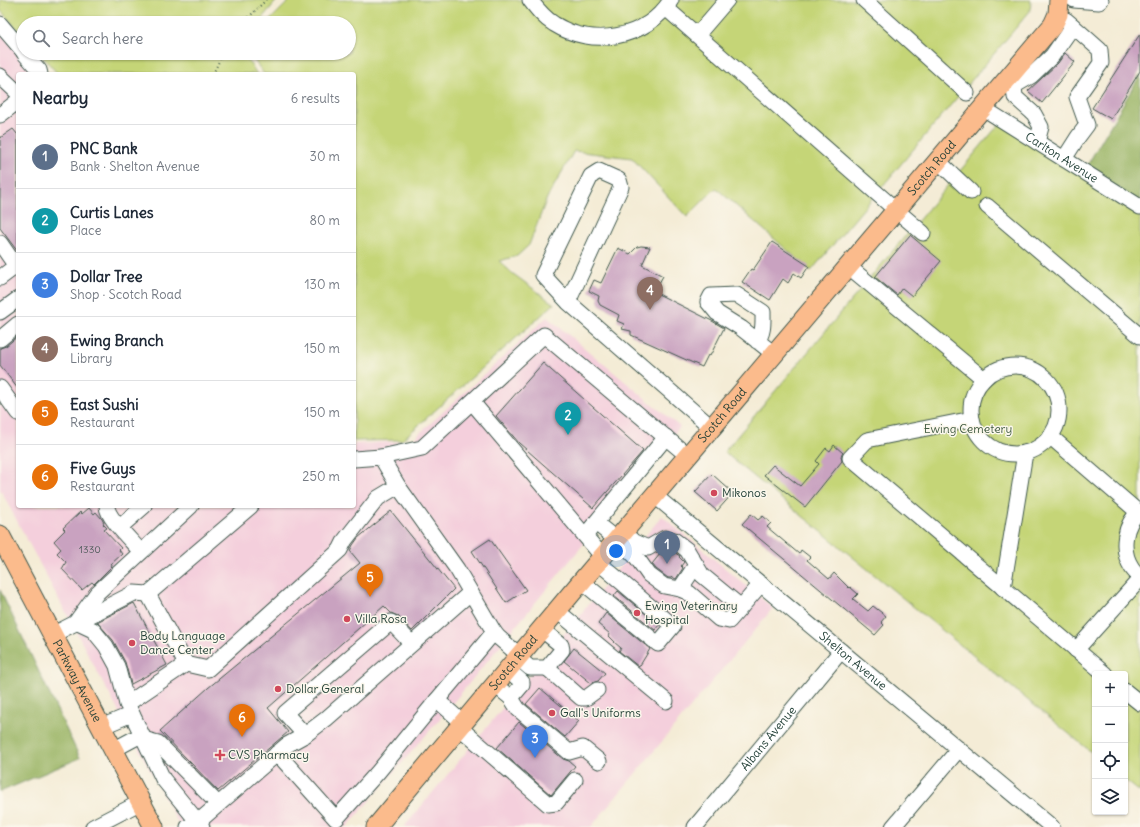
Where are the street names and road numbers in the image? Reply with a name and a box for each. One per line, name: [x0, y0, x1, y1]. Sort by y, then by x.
street label: Carlton Avenue: [1023, 129, 1101, 186]
street label: Scotch Road: [904, 137, 959, 198]
street label: Scotch Road: [694, 384, 749, 446]
street label: Shelton Avenue: [816, 628, 890, 693]
street label: Scotch Road: [485, 632, 540, 693]
street label: Parkway Avenue: [50, 637, 105, 724]
street label: Albans Avenue: [737, 703, 799, 774]

